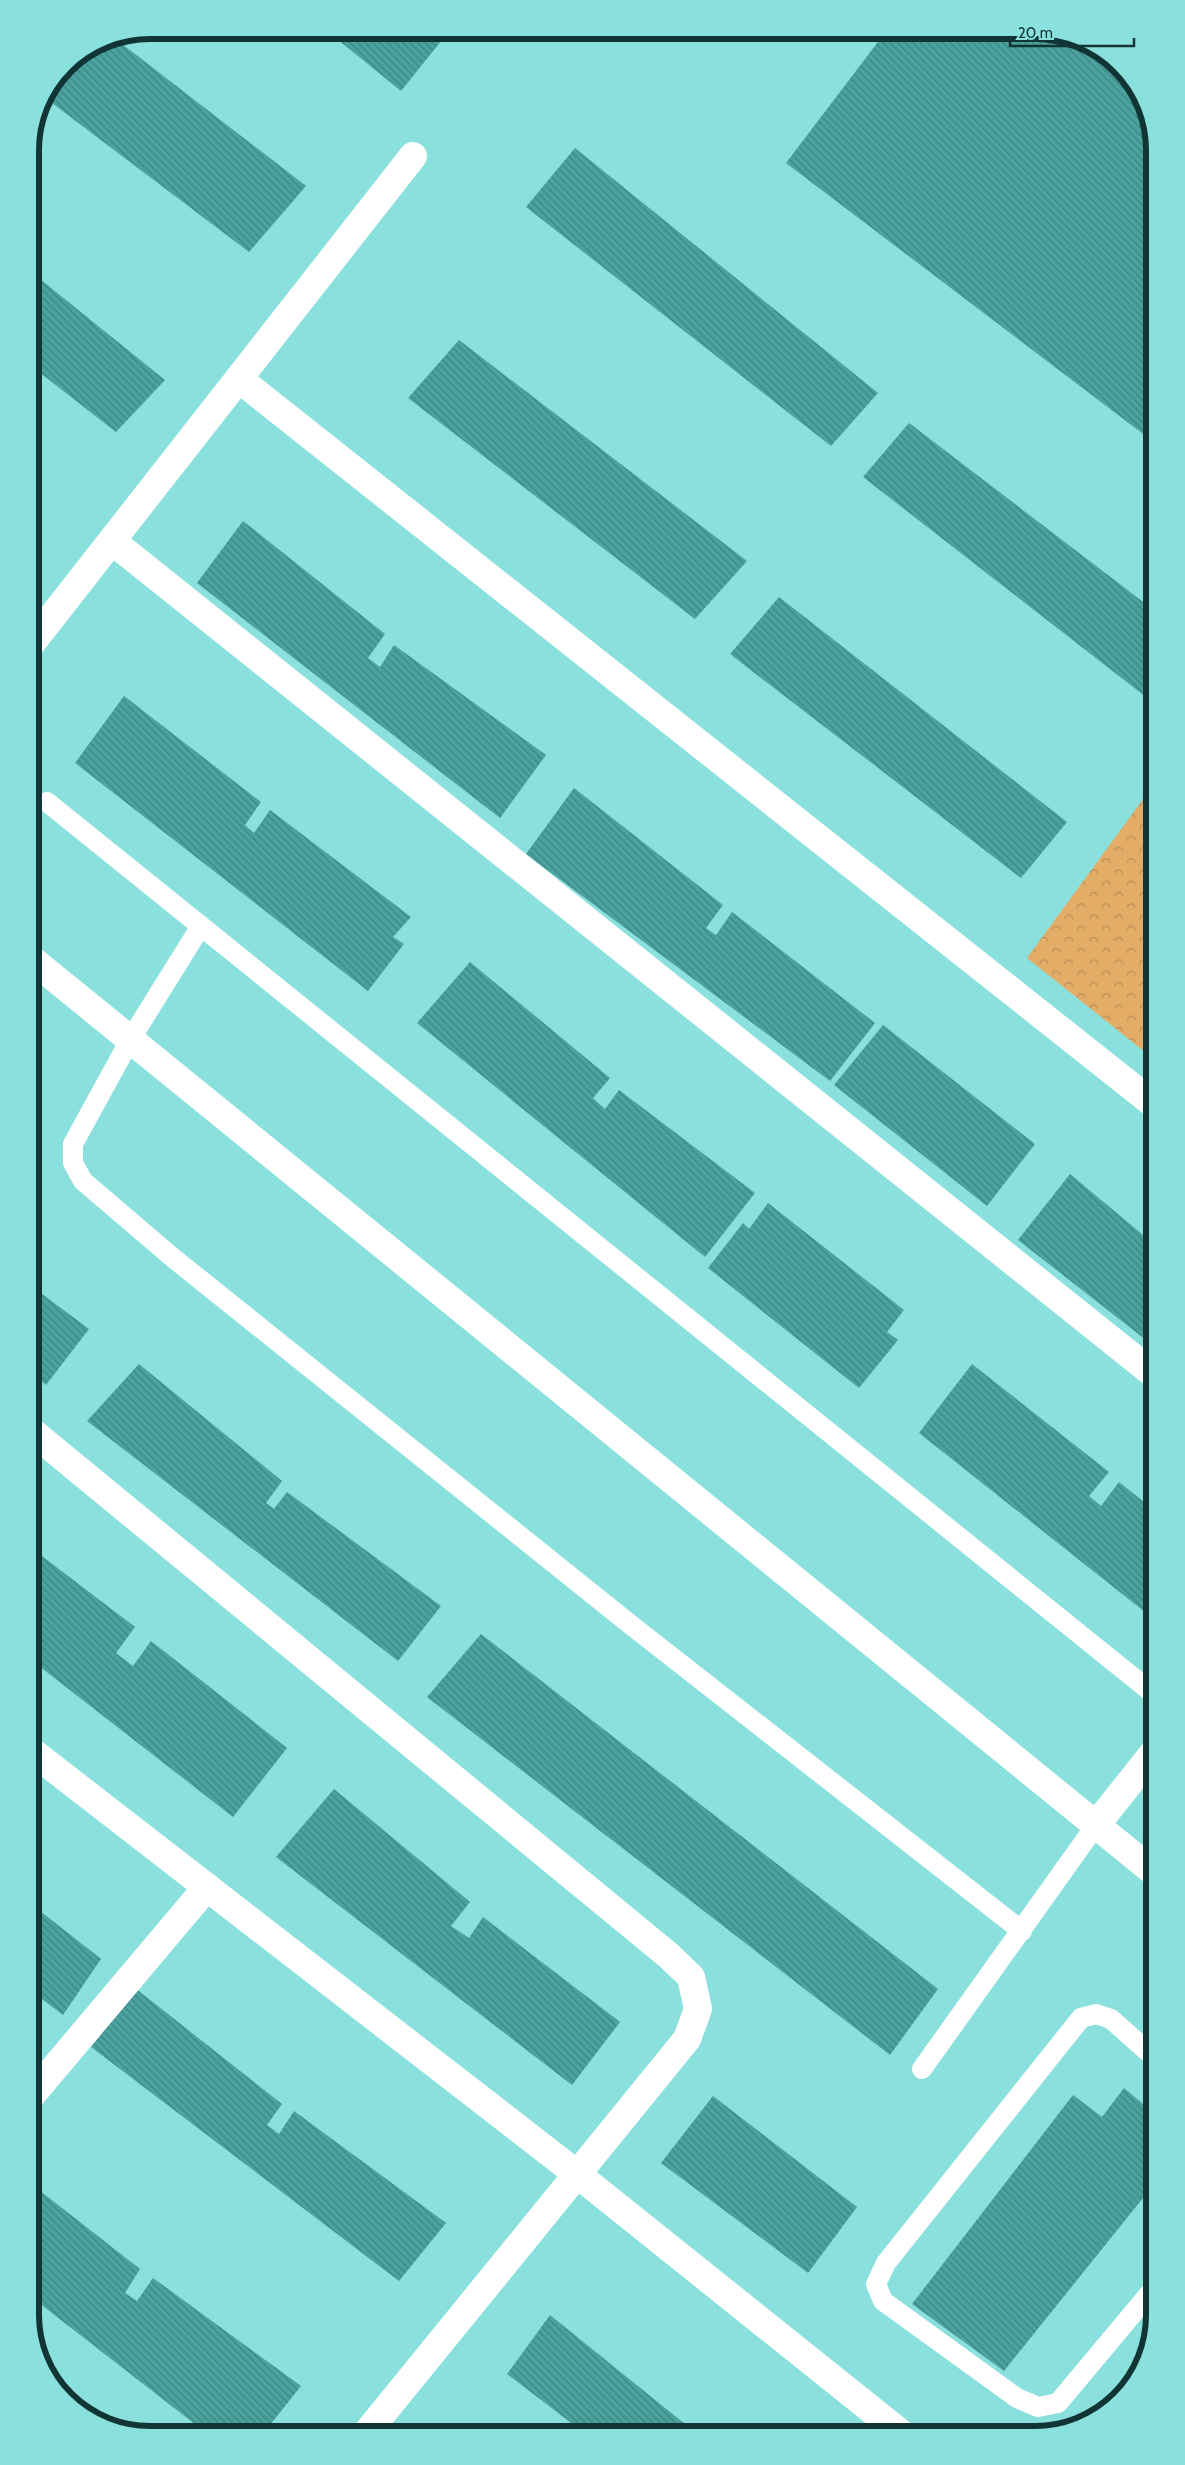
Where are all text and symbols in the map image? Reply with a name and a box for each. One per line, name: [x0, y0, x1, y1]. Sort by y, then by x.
scale bar: [1010, 15, 1134, 47]
text: 20 m: [1018, 24, 1053, 42]

